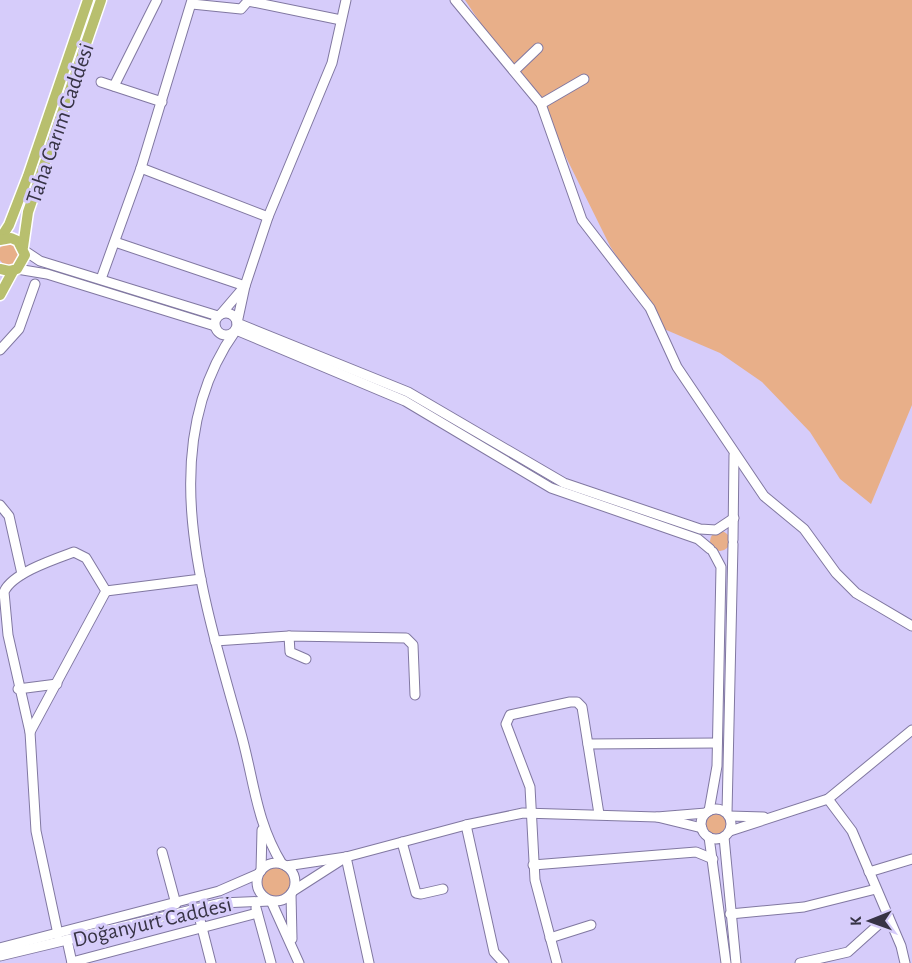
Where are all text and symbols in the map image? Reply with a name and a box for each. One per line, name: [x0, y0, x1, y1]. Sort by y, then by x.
street label: Taha Carım Caddesi: [22, 40, 98, 206]
north arrow: [840, 891, 900, 951]
street label: Doğanyurt Caddesi: [71, 893, 234, 951]
text: K: [848, 916, 864, 926]

